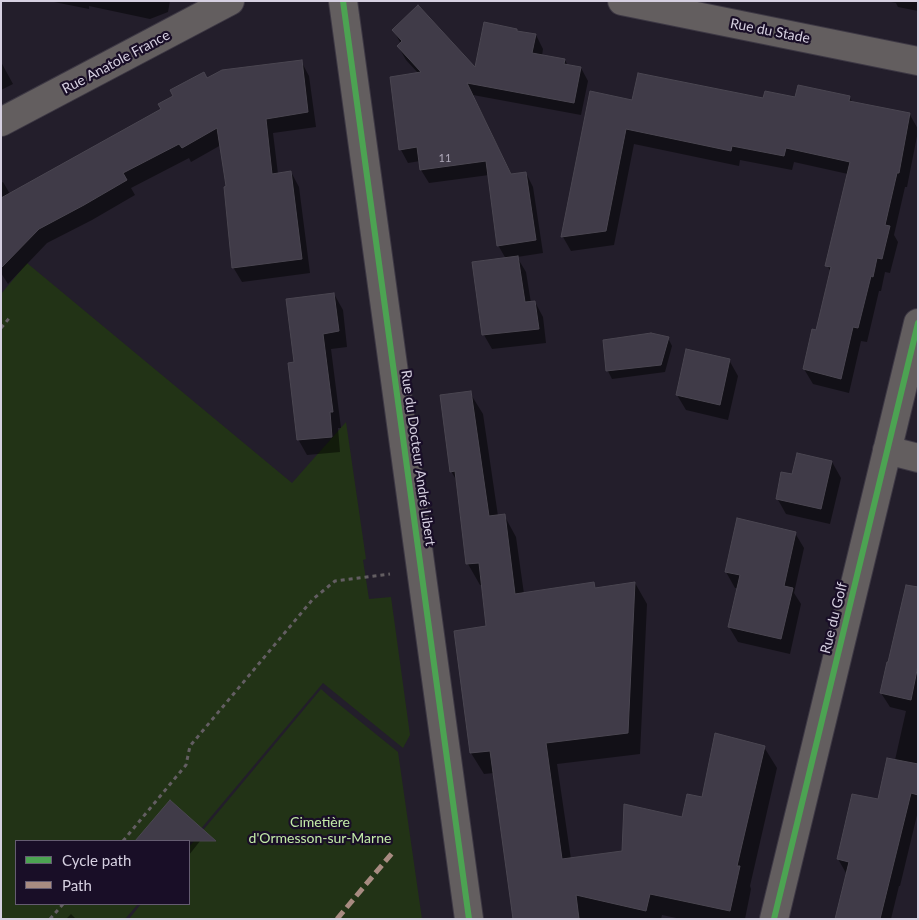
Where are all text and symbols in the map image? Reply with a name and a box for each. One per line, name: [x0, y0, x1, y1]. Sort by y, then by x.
street label: Rue du Stade: [729, 15, 811, 47]
street label: Rue Anatole France: [59, 27, 173, 97]
house number: 11: [439, 151, 451, 165]
street label: Rue du Docteur André Libert: [397, 369, 439, 547]
street label: Rue du Golf: [817, 581, 851, 655]
park label: Cimetière d'Ormesson-sur-Marne: [249, 814, 391, 846]
legend: [15, 840, 190, 905]
text: Cycle path: [62, 851, 131, 869]
text: Path: [62, 876, 92, 894]

